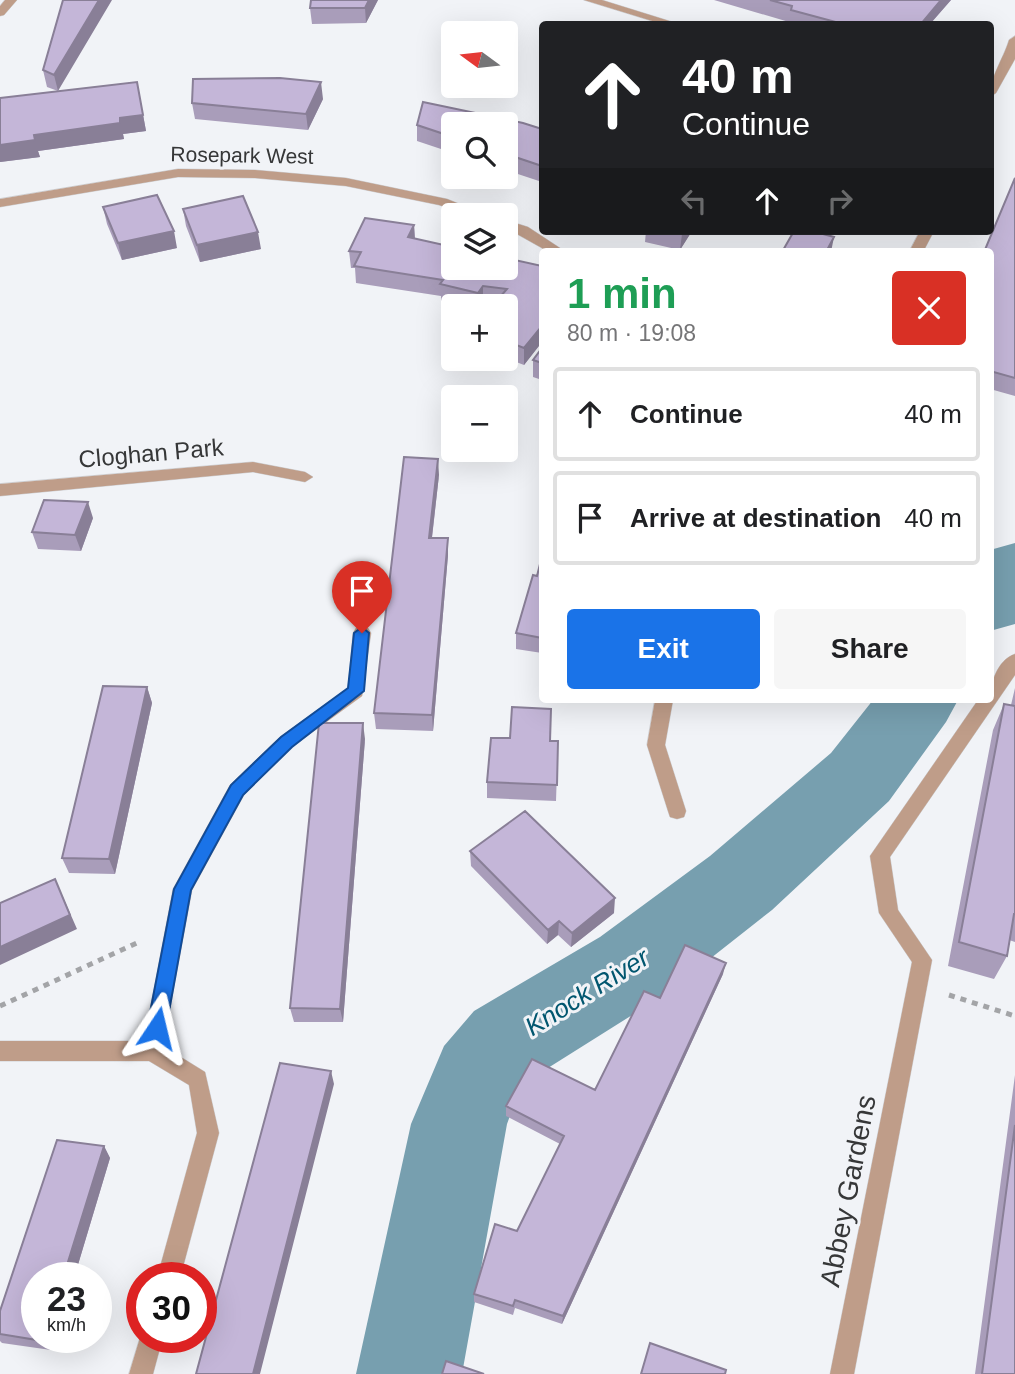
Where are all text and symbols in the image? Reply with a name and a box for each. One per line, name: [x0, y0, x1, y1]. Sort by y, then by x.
north arrow: [441, 21, 518, 98]
map controls: [441, 21, 518, 462]
icon: ahead: [567, 49, 658, 140]
text: 40 m: [682, 49, 794, 103]
text: Continue: [682, 106, 810, 142]
button: search: [441, 112, 518, 189]
street label: Rosepark West: [170, 142, 314, 168]
icon: left: [675, 182, 713, 220]
icon: ahead: [748, 182, 786, 220]
icon: right: [821, 182, 859, 220]
button: layers: [441, 203, 518, 280]
text: 1 min: [567, 270, 677, 317]
button: close: [892, 271, 966, 345]
button: +: [441, 294, 518, 371]
text: 80 m · 19:08: [567, 320, 696, 346]
button: −: [441, 385, 518, 462]
icon: ahead: [571, 395, 609, 433]
text: Continue: [630, 399, 743, 429]
text: 40 m: [904, 399, 962, 429]
street label: Cloghan Park: [77, 433, 226, 473]
icon: arrive: [571, 499, 609, 537]
text: Arrive at destination: [630, 503, 881, 533]
text: 40 m: [904, 503, 962, 533]
pin: [332, 561, 392, 633]
icon: arrive: [343, 572, 381, 610]
button: Exit: [567, 609, 760, 689]
button: Share: [774, 609, 966, 689]
water label: Knock River: [520, 941, 656, 1042]
position arrow: [120, 991, 194, 1065]
street label: Abbey Gardens: [814, 1093, 882, 1289]
speed limit sign: 30: [126, 1262, 217, 1353]
text: 23: [47, 1279, 86, 1318]
text: km/h: [47, 1315, 86, 1335]

